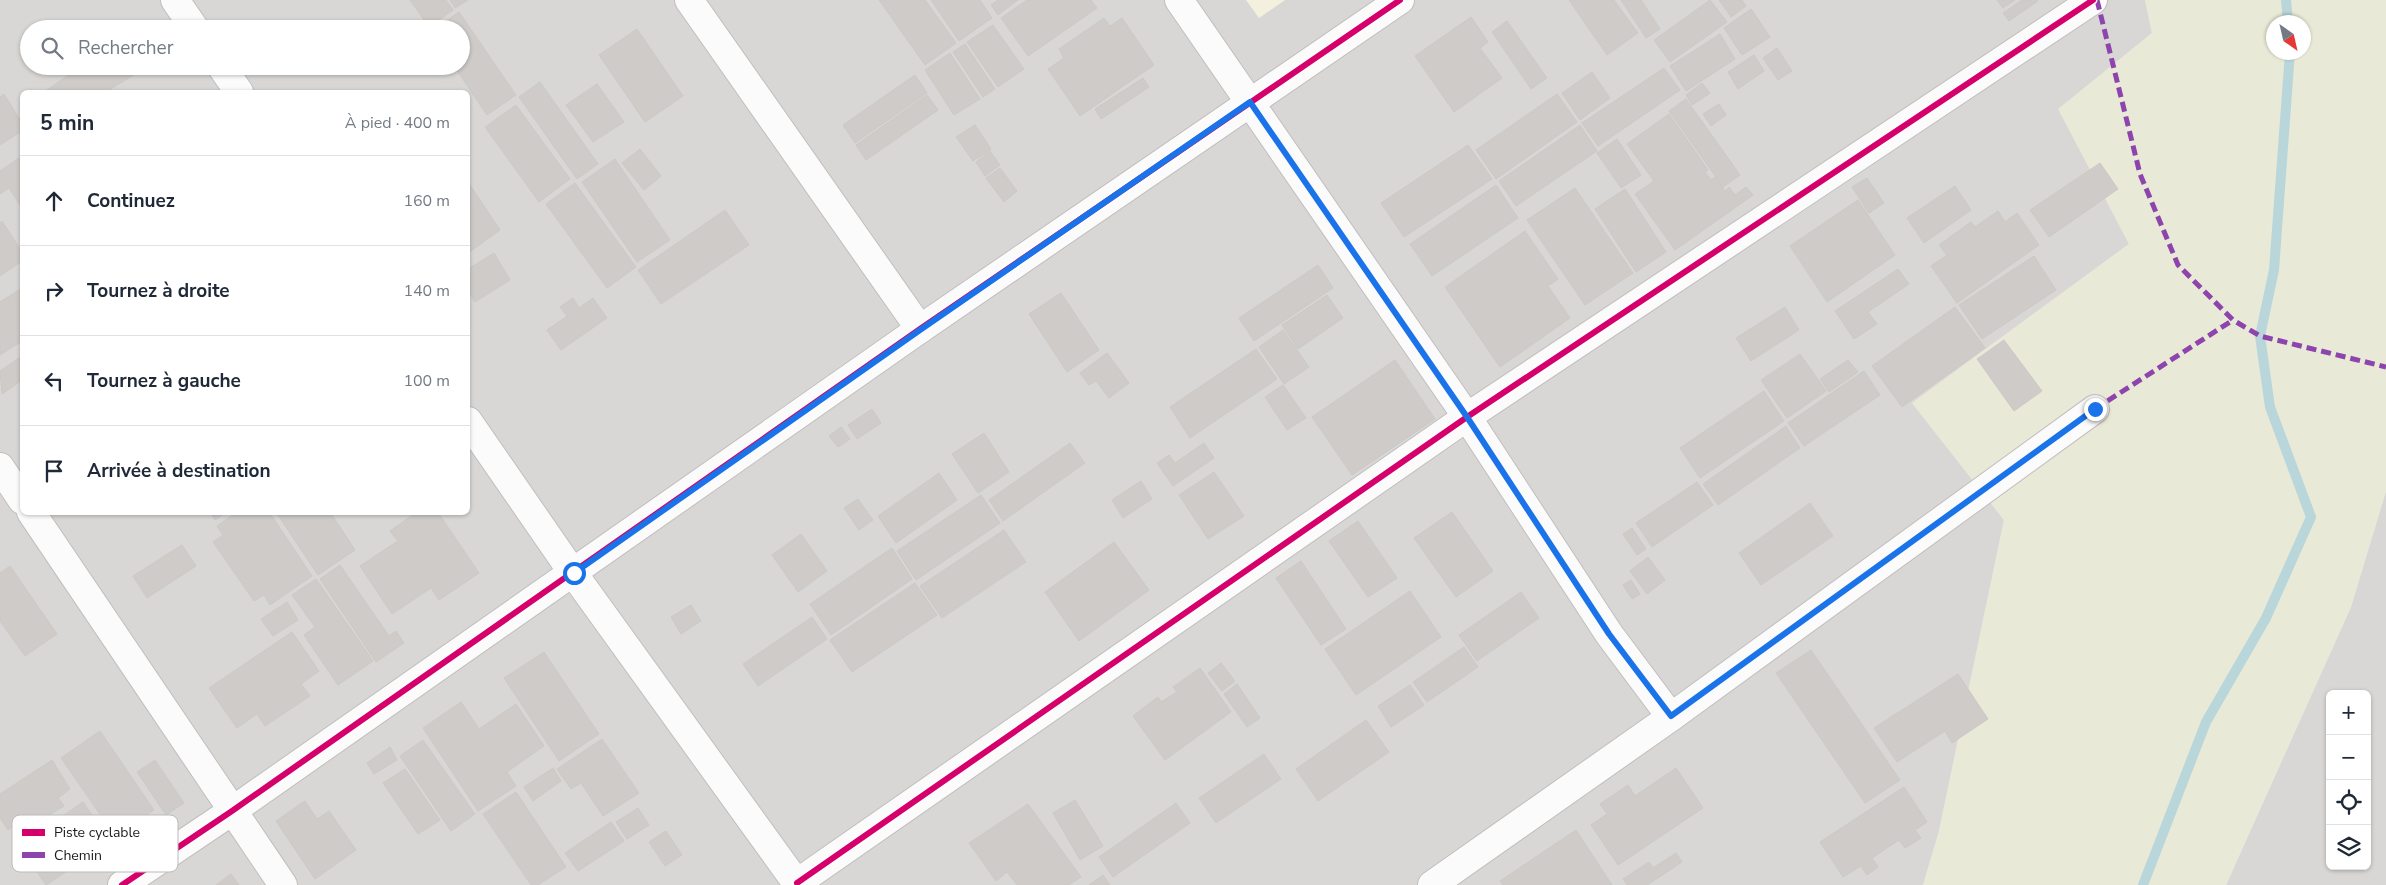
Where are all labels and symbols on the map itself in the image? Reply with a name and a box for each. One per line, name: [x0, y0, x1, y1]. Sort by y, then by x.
north arrow: [2266, 15, 2311, 60]
route end: [2084, 398, 2107, 421]
route start: [563, 562, 586, 585]
legend: [12, 815, 178, 872]
text: Piste cyclable: [54, 823, 140, 842]
text: Chemin: [54, 846, 102, 865]

